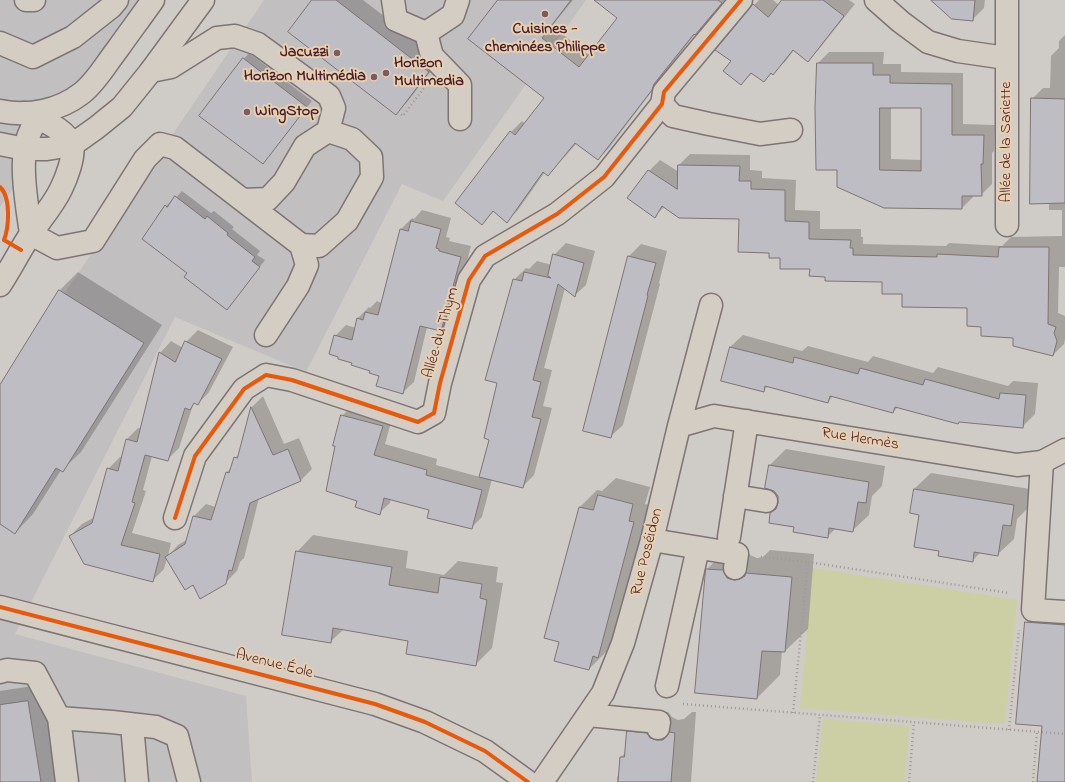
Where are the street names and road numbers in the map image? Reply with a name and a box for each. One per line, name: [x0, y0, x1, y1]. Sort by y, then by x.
street label: Allée de la Sariette: [997, 82, 1017, 202]
street label: Allée du Thym: [420, 285, 464, 381]
street label: Rue Hermès: [820, 424, 900, 456]
street label: Rue Poséidon: [628, 506, 668, 598]
street label: Avenue Éole: [233, 646, 315, 684]

